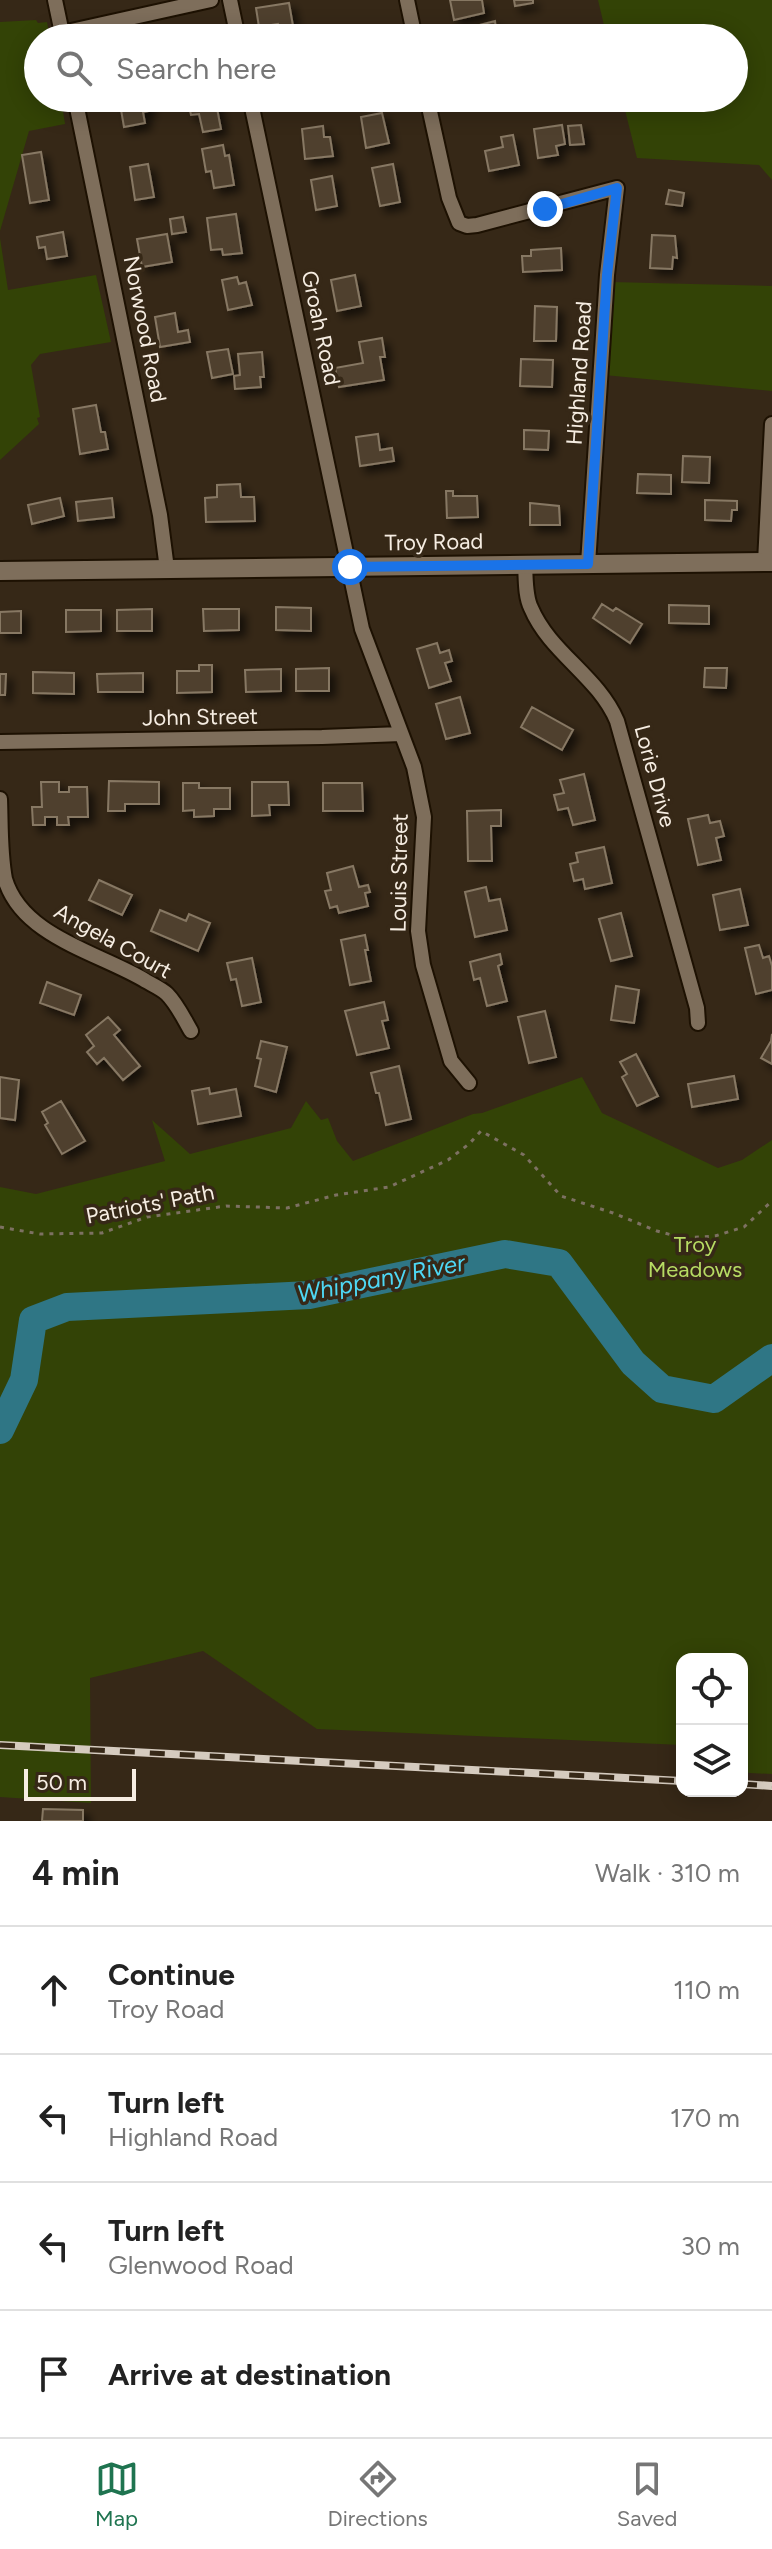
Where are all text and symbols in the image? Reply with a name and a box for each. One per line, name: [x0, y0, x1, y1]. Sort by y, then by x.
search box: [24, 24, 748, 112]
icon: search: [52, 46, 96, 90]
text: Search here: [116, 50, 276, 87]
route end: [527, 191, 563, 227]
street label: Norwood Road: [118, 253, 172, 405]
street label: Groah Road: [296, 268, 346, 388]
street label: Highland Road: [561, 300, 597, 446]
street label: Troy Road: [384, 528, 484, 556]
route start: [332, 549, 368, 585]
street label: John Street: [142, 702, 258, 732]
street label: Lorie Drive: [628, 722, 682, 830]
street label: Louis Street: [384, 813, 414, 933]
street label: Angela Court: [49, 898, 177, 984]
street label: Patriots' Path: [84, 1178, 216, 1230]
park label: Troy Meadows: [648, 1231, 742, 1283]
water label: Whippany River: [295, 1247, 468, 1308]
map controls: [676, 1653, 748, 1797]
button: locate: [676, 1653, 748, 1725]
button: layers: [676, 1725, 748, 1797]
scale bar: [24, 1765, 136, 1801]
text: 50 m: [36, 1769, 87, 1796]
text: 4 min: [32, 1853, 119, 1894]
text: Walk · 310 m: [595, 1857, 740, 1889]
text: Continue: [108, 1956, 235, 1993]
icon: ahead: [32, 1968, 76, 2012]
text: 110 m: [673, 1974, 740, 2006]
text: Troy Road: [108, 1993, 225, 2025]
text: Turn left: [108, 2084, 225, 2121]
icon: left: [32, 2096, 76, 2140]
text: 170 m: [670, 2102, 740, 2134]
text: Highland Road: [108, 2121, 278, 2153]
text: Turn left: [108, 2212, 225, 2249]
icon: left: [32, 2224, 76, 2268]
text: 30 m: [681, 2230, 740, 2262]
text: Glenwood Road: [108, 2249, 294, 2281]
icon: arrive: [32, 2352, 76, 2396]
text: Arrive at destination: [108, 2356, 391, 2393]
tab: Map: [95, 2457, 139, 2532]
tab: Directions: [328, 2457, 428, 2532]
tab: Saved: [617, 2457, 677, 2532]

